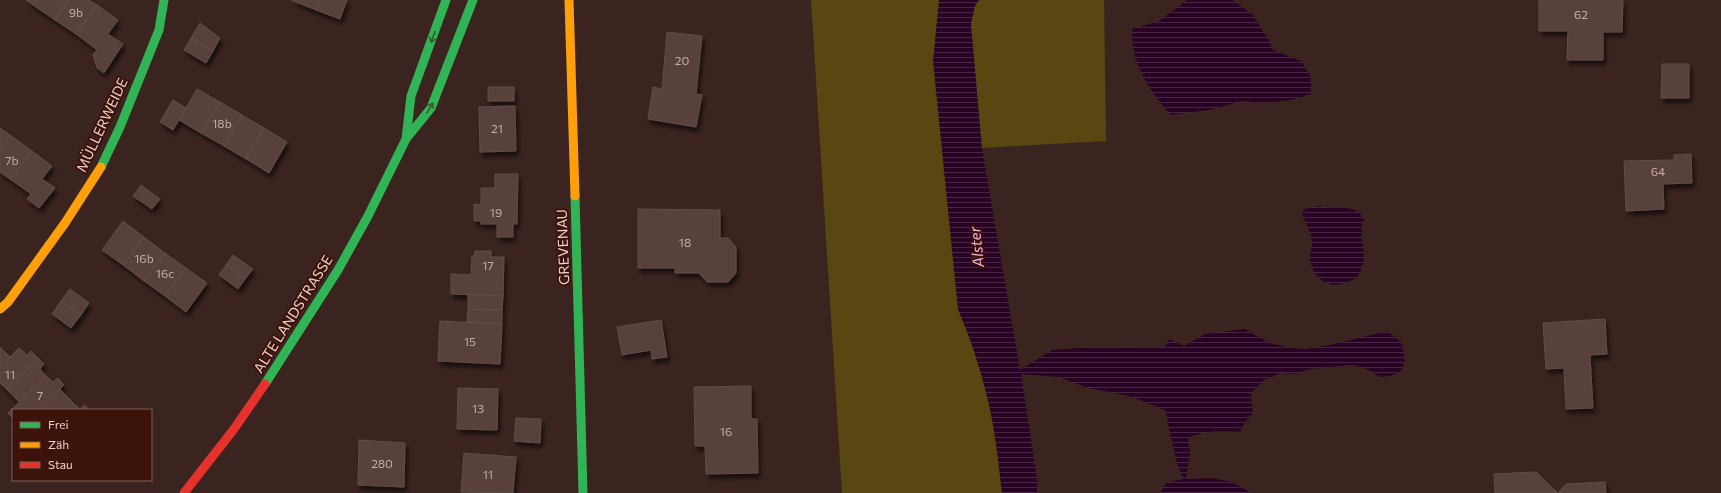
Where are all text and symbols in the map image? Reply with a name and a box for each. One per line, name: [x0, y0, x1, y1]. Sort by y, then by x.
house number: 9b: [69, 5, 83, 19]
house number: 62: [1574, 7, 1588, 21]
one-way arrow: [429, 30, 437, 42]
house number: 20: [675, 53, 689, 67]
street label: MÜLLERWEIDE: [72, 75, 131, 175]
one-way arrow: [426, 103, 434, 114]
house number: 18b: [212, 116, 232, 130]
house number: 21: [491, 121, 503, 135]
house number: 7b: [5, 153, 19, 167]
house number: 64: [1651, 164, 1665, 178]
house number: 19: [490, 205, 502, 219]
street label: GREVENAU: [553, 209, 572, 285]
water label: Alster: [965, 225, 987, 269]
house number: 18: [679, 235, 691, 249]
house number: 16b: [134, 251, 154, 265]
street label: ALTE LANDSTRASSE: [249, 252, 336, 376]
house number: 17: [482, 258, 494, 272]
house number: 16c: [156, 266, 174, 280]
house number: 15: [464, 334, 476, 348]
house number: 11: [5, 367, 15, 381]
house number: 7: [37, 388, 43, 402]
house number: 13: [472, 401, 484, 415]
legend: [12, 409, 152, 481]
text: Frei: [48, 417, 69, 431]
house number: 16: [720, 424, 732, 438]
text: Zäh: [48, 437, 69, 451]
house number: 280: [371, 456, 393, 470]
text: Stau: [48, 457, 73, 471]
house number: 11: [483, 467, 493, 481]

